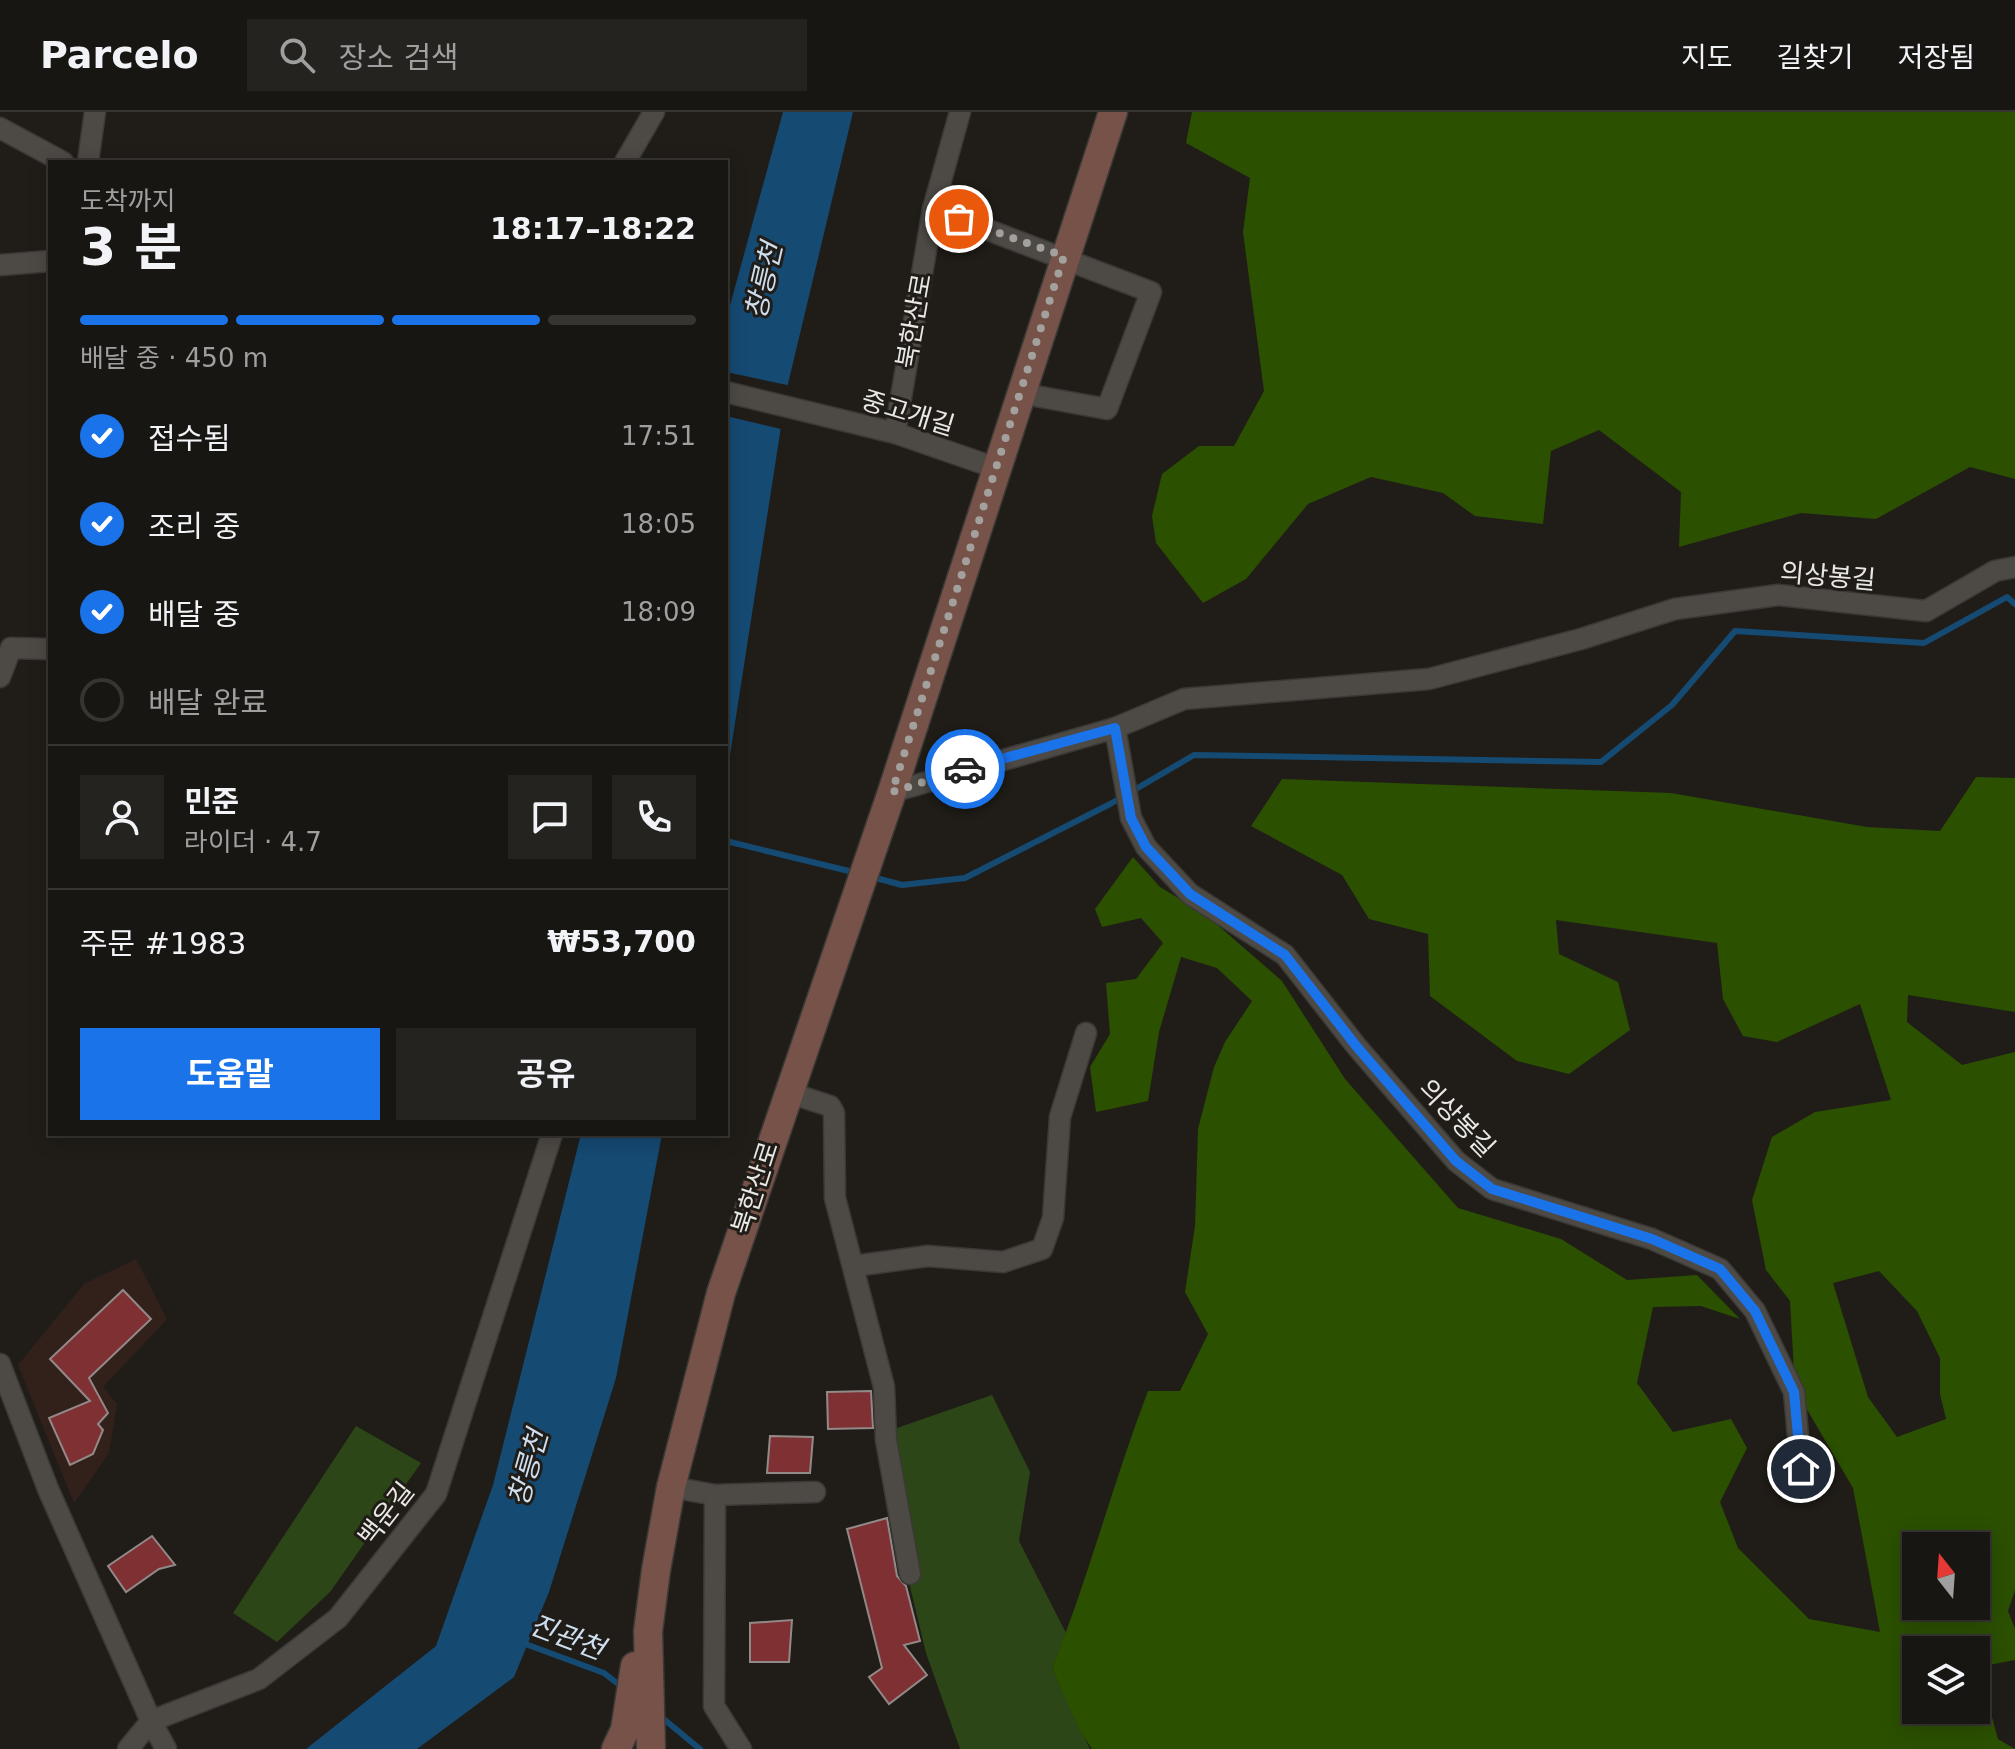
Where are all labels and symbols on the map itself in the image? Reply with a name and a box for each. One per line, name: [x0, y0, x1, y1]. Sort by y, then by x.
pin: [925, 185, 993, 253]
water label: 창릉천: [739, 236, 789, 322]
street label: 북한산로: [891, 271, 937, 371]
street label: 중고개길: [858, 385, 958, 441]
street label: 의상봉길: [1779, 557, 1877, 595]
courier: [925, 729, 1005, 809]
street label: 의상봉길: [1413, 1073, 1501, 1163]
street label: 북한산로: [726, 1138, 784, 1238]
water label: 창릉천: [501, 1423, 555, 1510]
pin: [1767, 1435, 1835, 1503]
street label: 백운길: [352, 1476, 420, 1552]
north arrow: [1902, 1532, 1990, 1620]
water label: 진관천: [525, 1608, 612, 1667]

